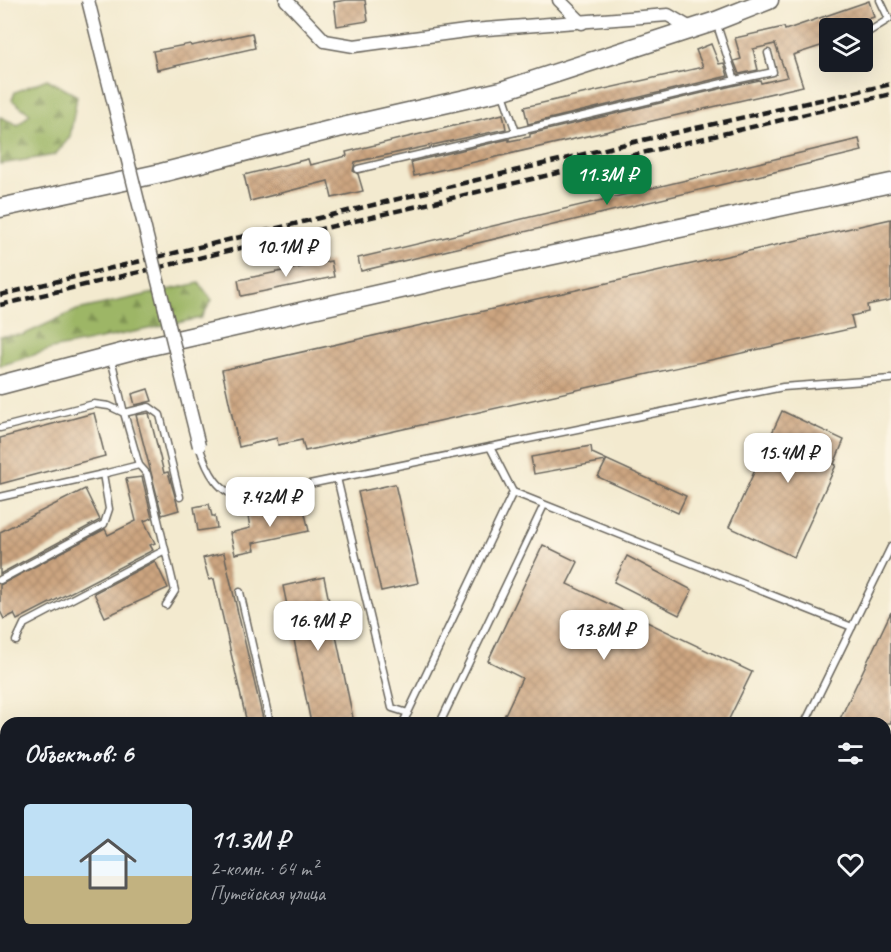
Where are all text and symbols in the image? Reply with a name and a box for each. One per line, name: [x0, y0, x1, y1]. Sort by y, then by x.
map controls: [819, 18, 873, 72]
button: layers: [819, 18, 873, 72]
pin: 11.3M ₽: [552, 155, 662, 206]
text: 11.3M ₽: [577, 162, 637, 187]
pin: 10.1M ₽: [231, 227, 341, 278]
text: 10.1M ₽: [256, 234, 316, 259]
pin: 15.4M ₽: [733, 433, 843, 484]
text: 15.4M ₽: [758, 440, 818, 465]
pin: 7.42M ₽: [215, 477, 325, 528]
text: 7.42M ₽: [240, 484, 300, 509]
pin: 16.9M ₽: [263, 601, 373, 652]
text: 16.9M ₽: [288, 608, 348, 633]
pin: 13.8M ₽: [549, 610, 659, 661]
text: 13.8M ₽: [574, 617, 634, 642]
text: Объектов: 6: [24, 737, 133, 770]
icon: filters: [834, 737, 867, 770]
text: 11.3M ₽: [210, 823, 289, 856]
icon: home: [72, 828, 144, 900]
icon: heart: [834, 848, 867, 881]
text: 2-комн. · 64 m²: [210, 856, 318, 881]
text: Путейская улица: [210, 881, 325, 906]

